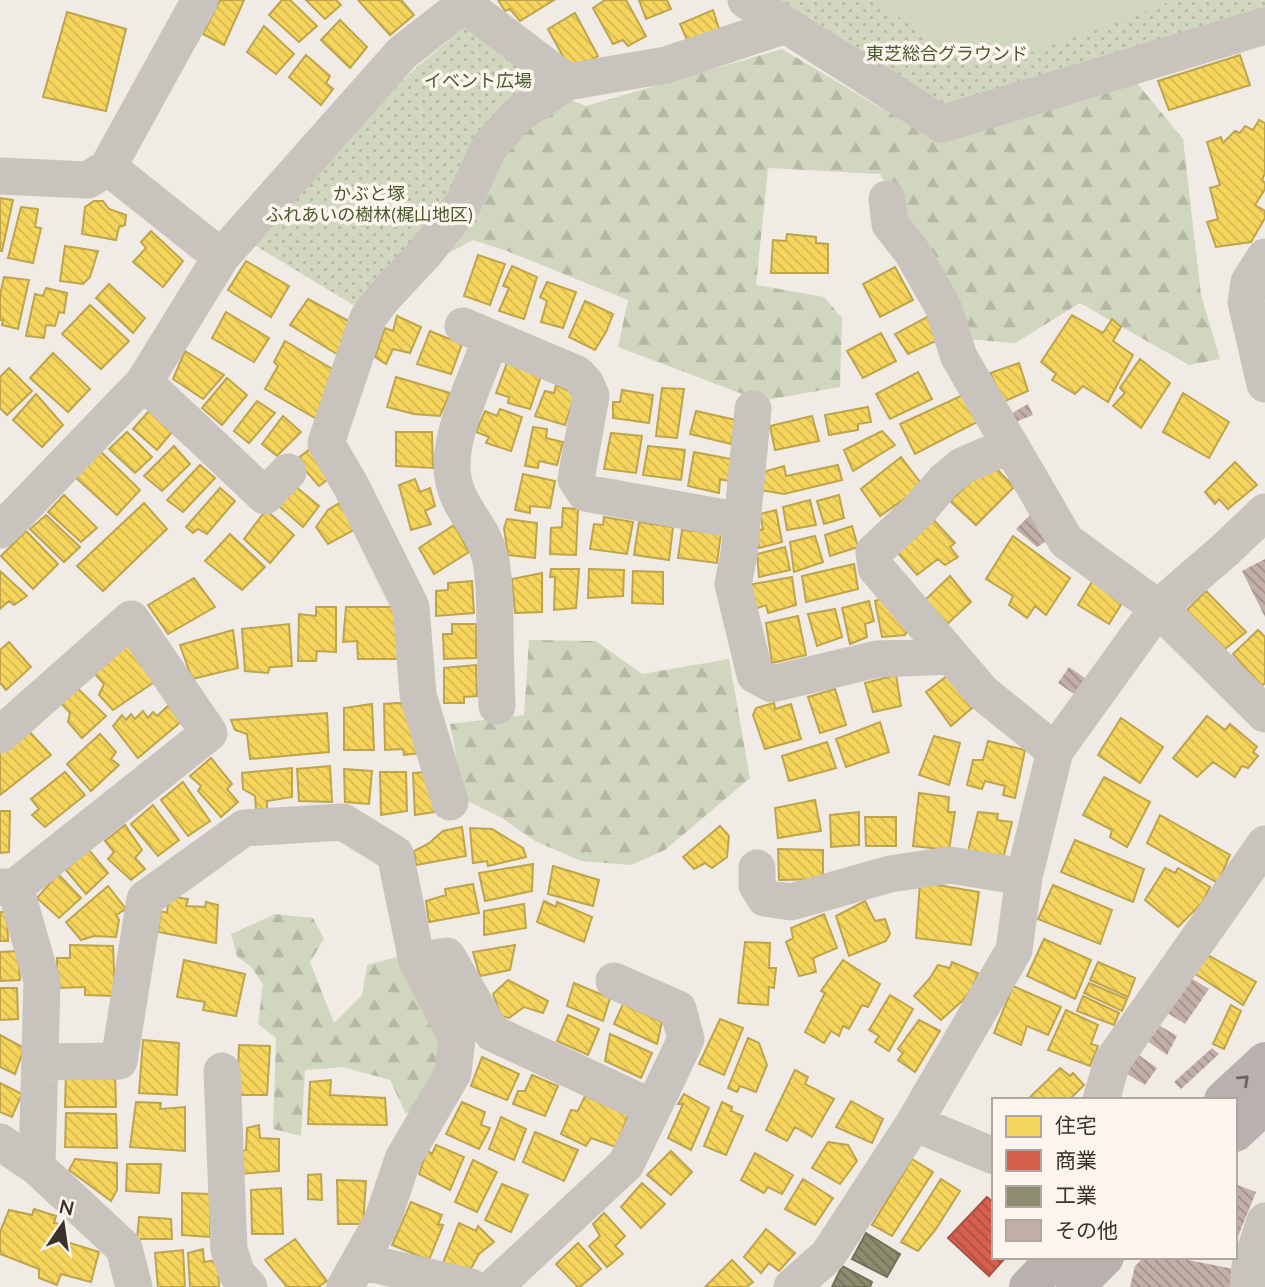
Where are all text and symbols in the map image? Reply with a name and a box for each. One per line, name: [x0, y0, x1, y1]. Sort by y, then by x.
park label: 東芝総合グラウンド: [866, 42, 1028, 64]
park label: イベント広場: [424, 69, 532, 91]
park label: かぶと塚 ふれあいの樹林(梶山地区): [265, 182, 473, 225]
one-way arrow: [1236, 1076, 1249, 1089]
legend: [992, 1098, 1237, 1259]
text: 住宅: [1055, 1112, 1097, 1137]
text: 商業: [1055, 1147, 1097, 1172]
text: 工業: [1055, 1182, 1097, 1207]
north arrow: [28, 1189, 98, 1259]
text: N: [57, 1194, 77, 1220]
text: その他: [1055, 1217, 1118, 1242]

